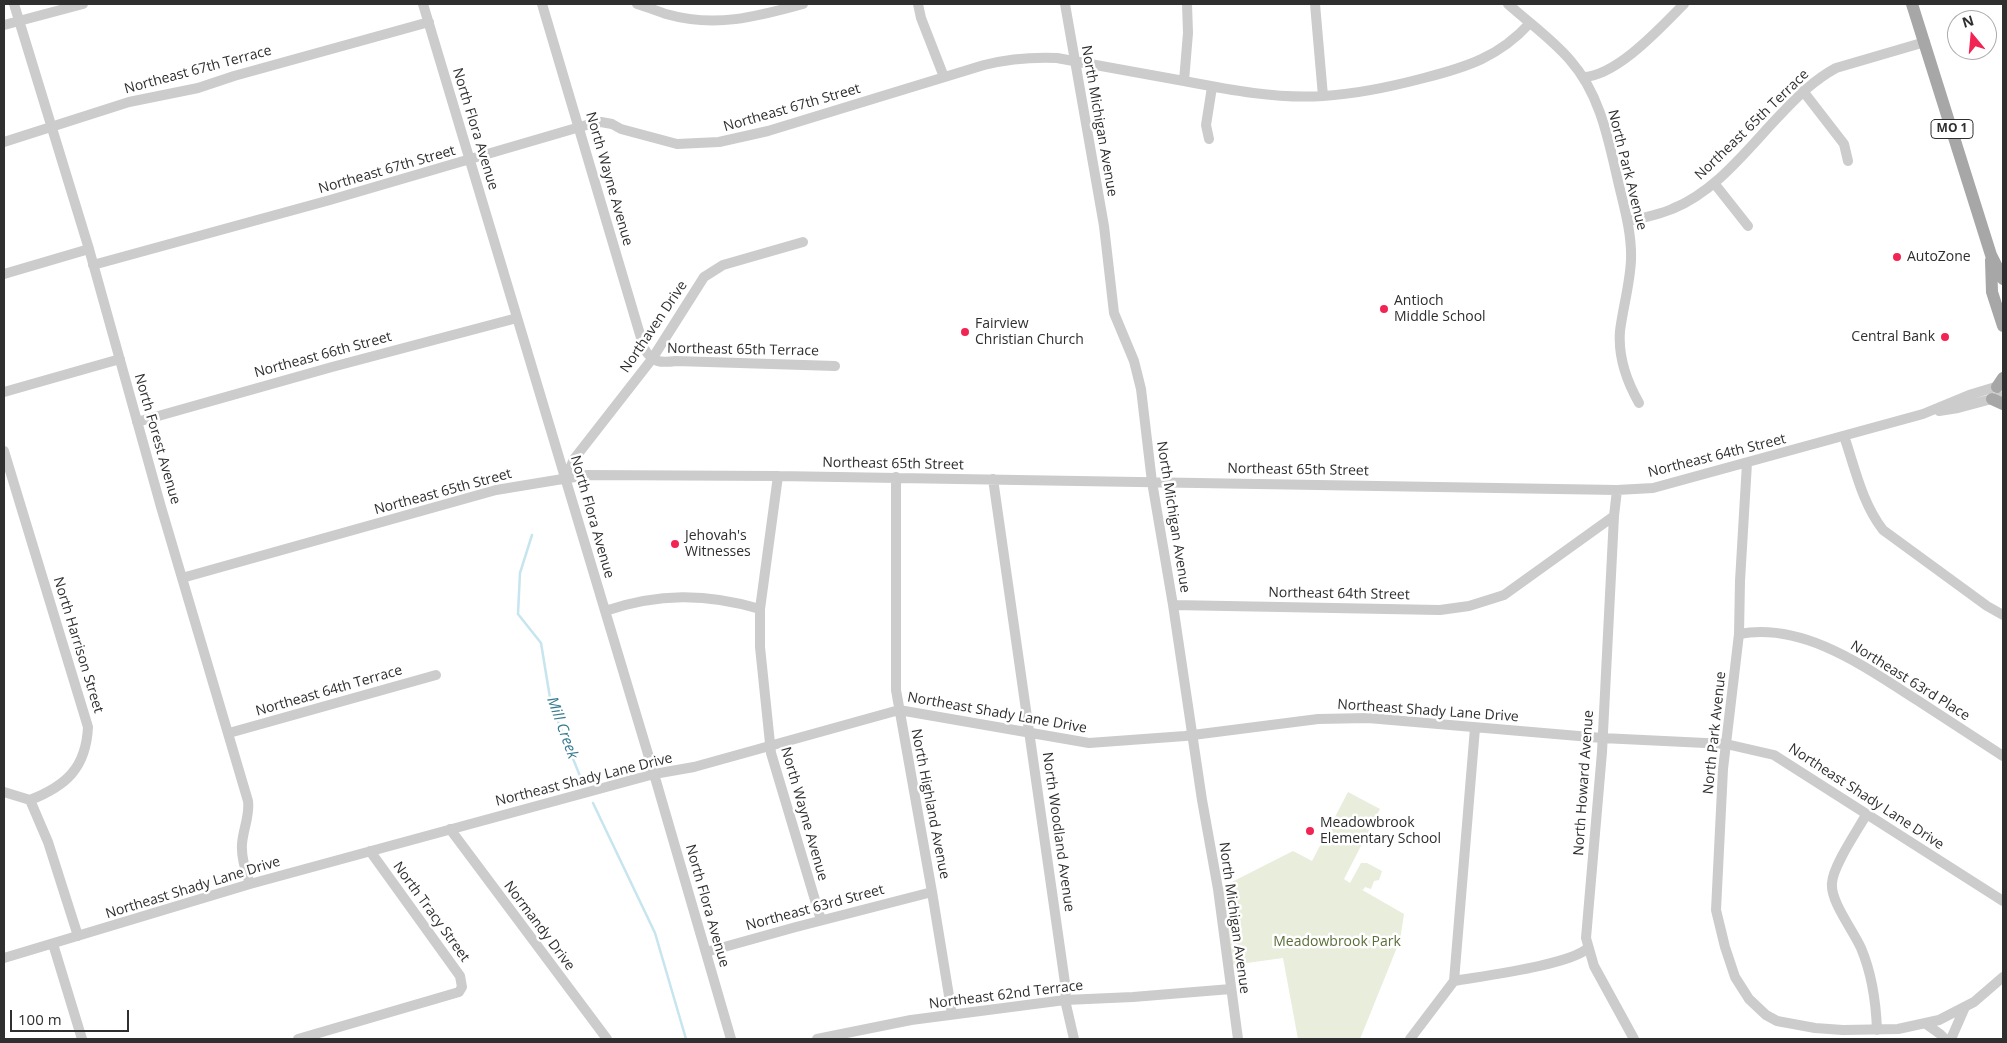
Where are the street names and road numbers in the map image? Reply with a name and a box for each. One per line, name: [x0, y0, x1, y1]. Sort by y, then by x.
street label: Northeast 67th Terrace: [123, 42, 273, 98]
street label: North Michigan Avenue: [1077, 44, 1121, 198]
street label: North Flora Avenue: [448, 66, 502, 192]
street label: Northeast 65th Terrace: [1692, 66, 1812, 184]
street label: Northeast 67th Street: [722, 80, 862, 136]
street label: North Park Avenue: [1604, 108, 1650, 232]
street label: North Wayne Avenue: [582, 110, 636, 248]
road number: MO 1: [1931, 120, 1973, 138]
street label: Northeast 67th Street: [317, 142, 457, 198]
street label: Northaven Drive: [617, 278, 691, 376]
street label: Northeast 66th Street: [252, 329, 394, 381]
street label: Northeast 65th Terrace: [667, 340, 819, 360]
street label: North Forest Avenue: [130, 372, 184, 506]
street label: Northeast 64th Street: [1646, 431, 1788, 481]
street label: North Michigan Avenue: [1153, 440, 1193, 594]
street label: North Flora Avenue: [566, 454, 618, 580]
street label: Northeast 65th Street: [822, 454, 964, 474]
street label: Northeast 65th Street: [1227, 460, 1369, 480]
street label: Northeast 65th Street: [372, 466, 514, 518]
street label: North Harrison Street: [49, 575, 107, 715]
street label: Northeast 64th Street: [1268, 584, 1410, 604]
street label: Northeast 63rd Place: [1847, 637, 1973, 725]
street label: Northeast 64th Terrace: [254, 662, 404, 720]
street label: North Park Avenue: [1700, 671, 1730, 795]
street label: Northeast Shady Lane Drive: [906, 689, 1088, 737]
street label: Northeast Shady Lane Drive: [1337, 696, 1519, 726]
street label: North Howard Avenue: [1571, 710, 1597, 856]
street label: North Highland Avenue: [907, 727, 953, 881]
street label: Northeast Shady Lane Drive: [1785, 740, 1947, 854]
street label: North Wayne Avenue: [777, 745, 831, 883]
street label: Northeast Shady Lane Drive: [494, 750, 674, 810]
street label: North Woodland Avenue: [1038, 751, 1078, 913]
street label: North Michigan Avenue: [1215, 841, 1253, 995]
street label: North Flora Avenue: [681, 843, 733, 969]
street label: Northeast Shady Lane Drive: [104, 853, 282, 923]
street label: North Tracy Street: [389, 859, 473, 965]
street label: Normandy Drive: [500, 878, 578, 974]
street label: Northeast 63rd Street: [744, 881, 886, 935]
street label: Northeast 62nd Terrace: [928, 977, 1084, 1013]

